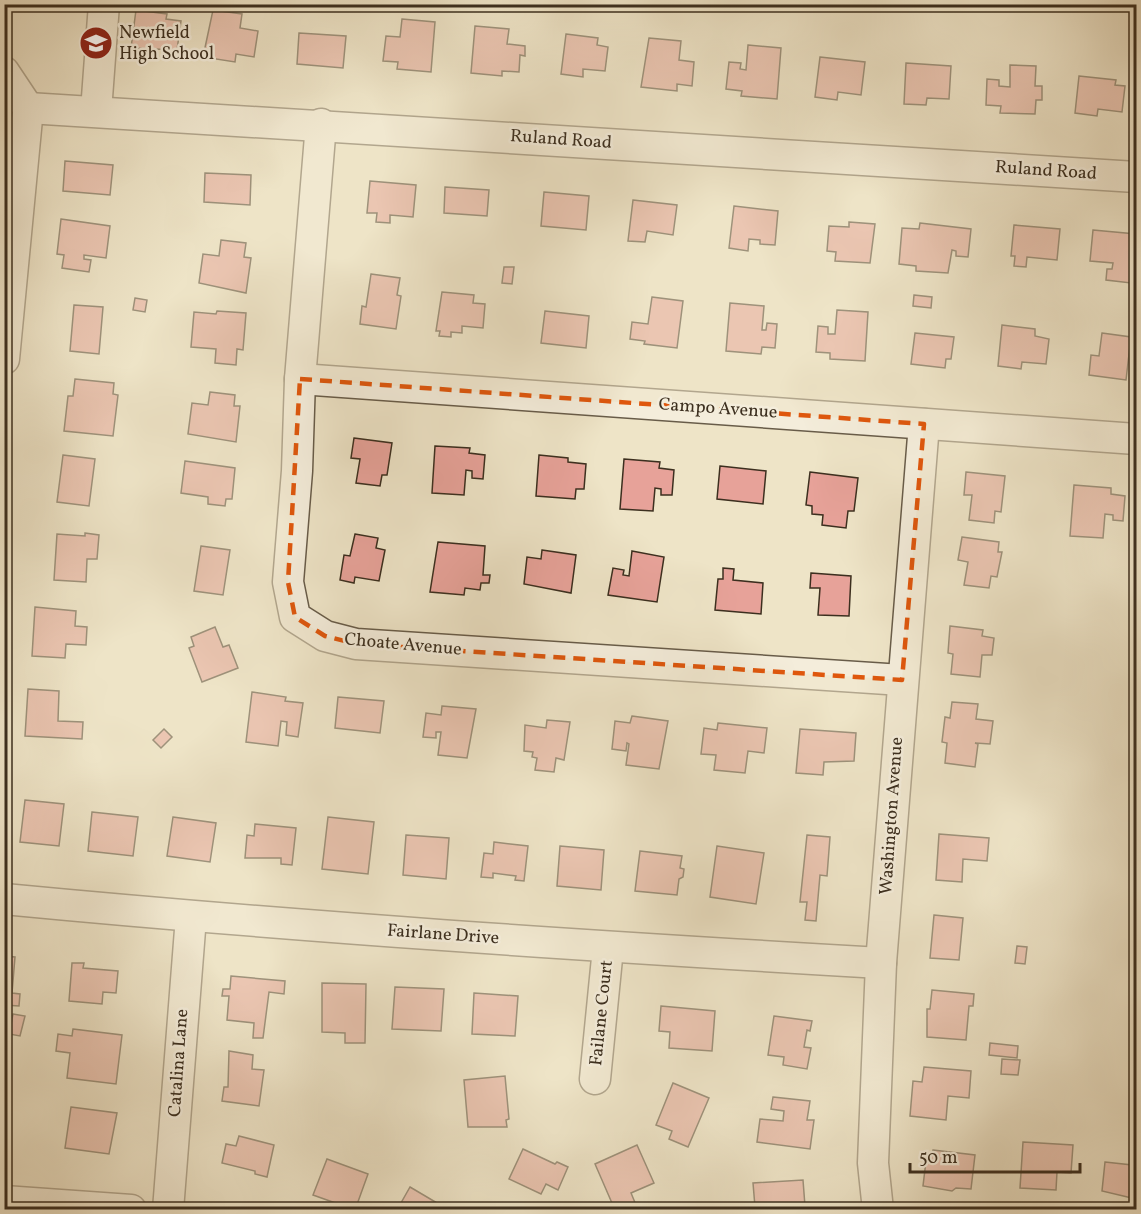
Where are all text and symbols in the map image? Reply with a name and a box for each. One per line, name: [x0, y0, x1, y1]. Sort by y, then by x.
place label: Newfield High School: [119, 21, 214, 67]
school or university icon: Newfield High School: [78, 25, 114, 61]
street label: Ruland Road: [509, 124, 613, 156]
street label: Ruland Road: [994, 155, 1098, 187]
street label: Campo Avenue: [658, 392, 778, 426]
street label: Choate Avenue: [343, 627, 463, 663]
street label: Washington Avenue: [874, 736, 910, 896]
street label: Fairlane Drive: [386, 919, 500, 951]
street label: Failane Court: [584, 959, 620, 1067]
street label: Catalina Lane: [163, 1008, 195, 1118]
scale bar: [910, 1136, 1080, 1174]
text: 50 m: [919, 1146, 958, 1171]

